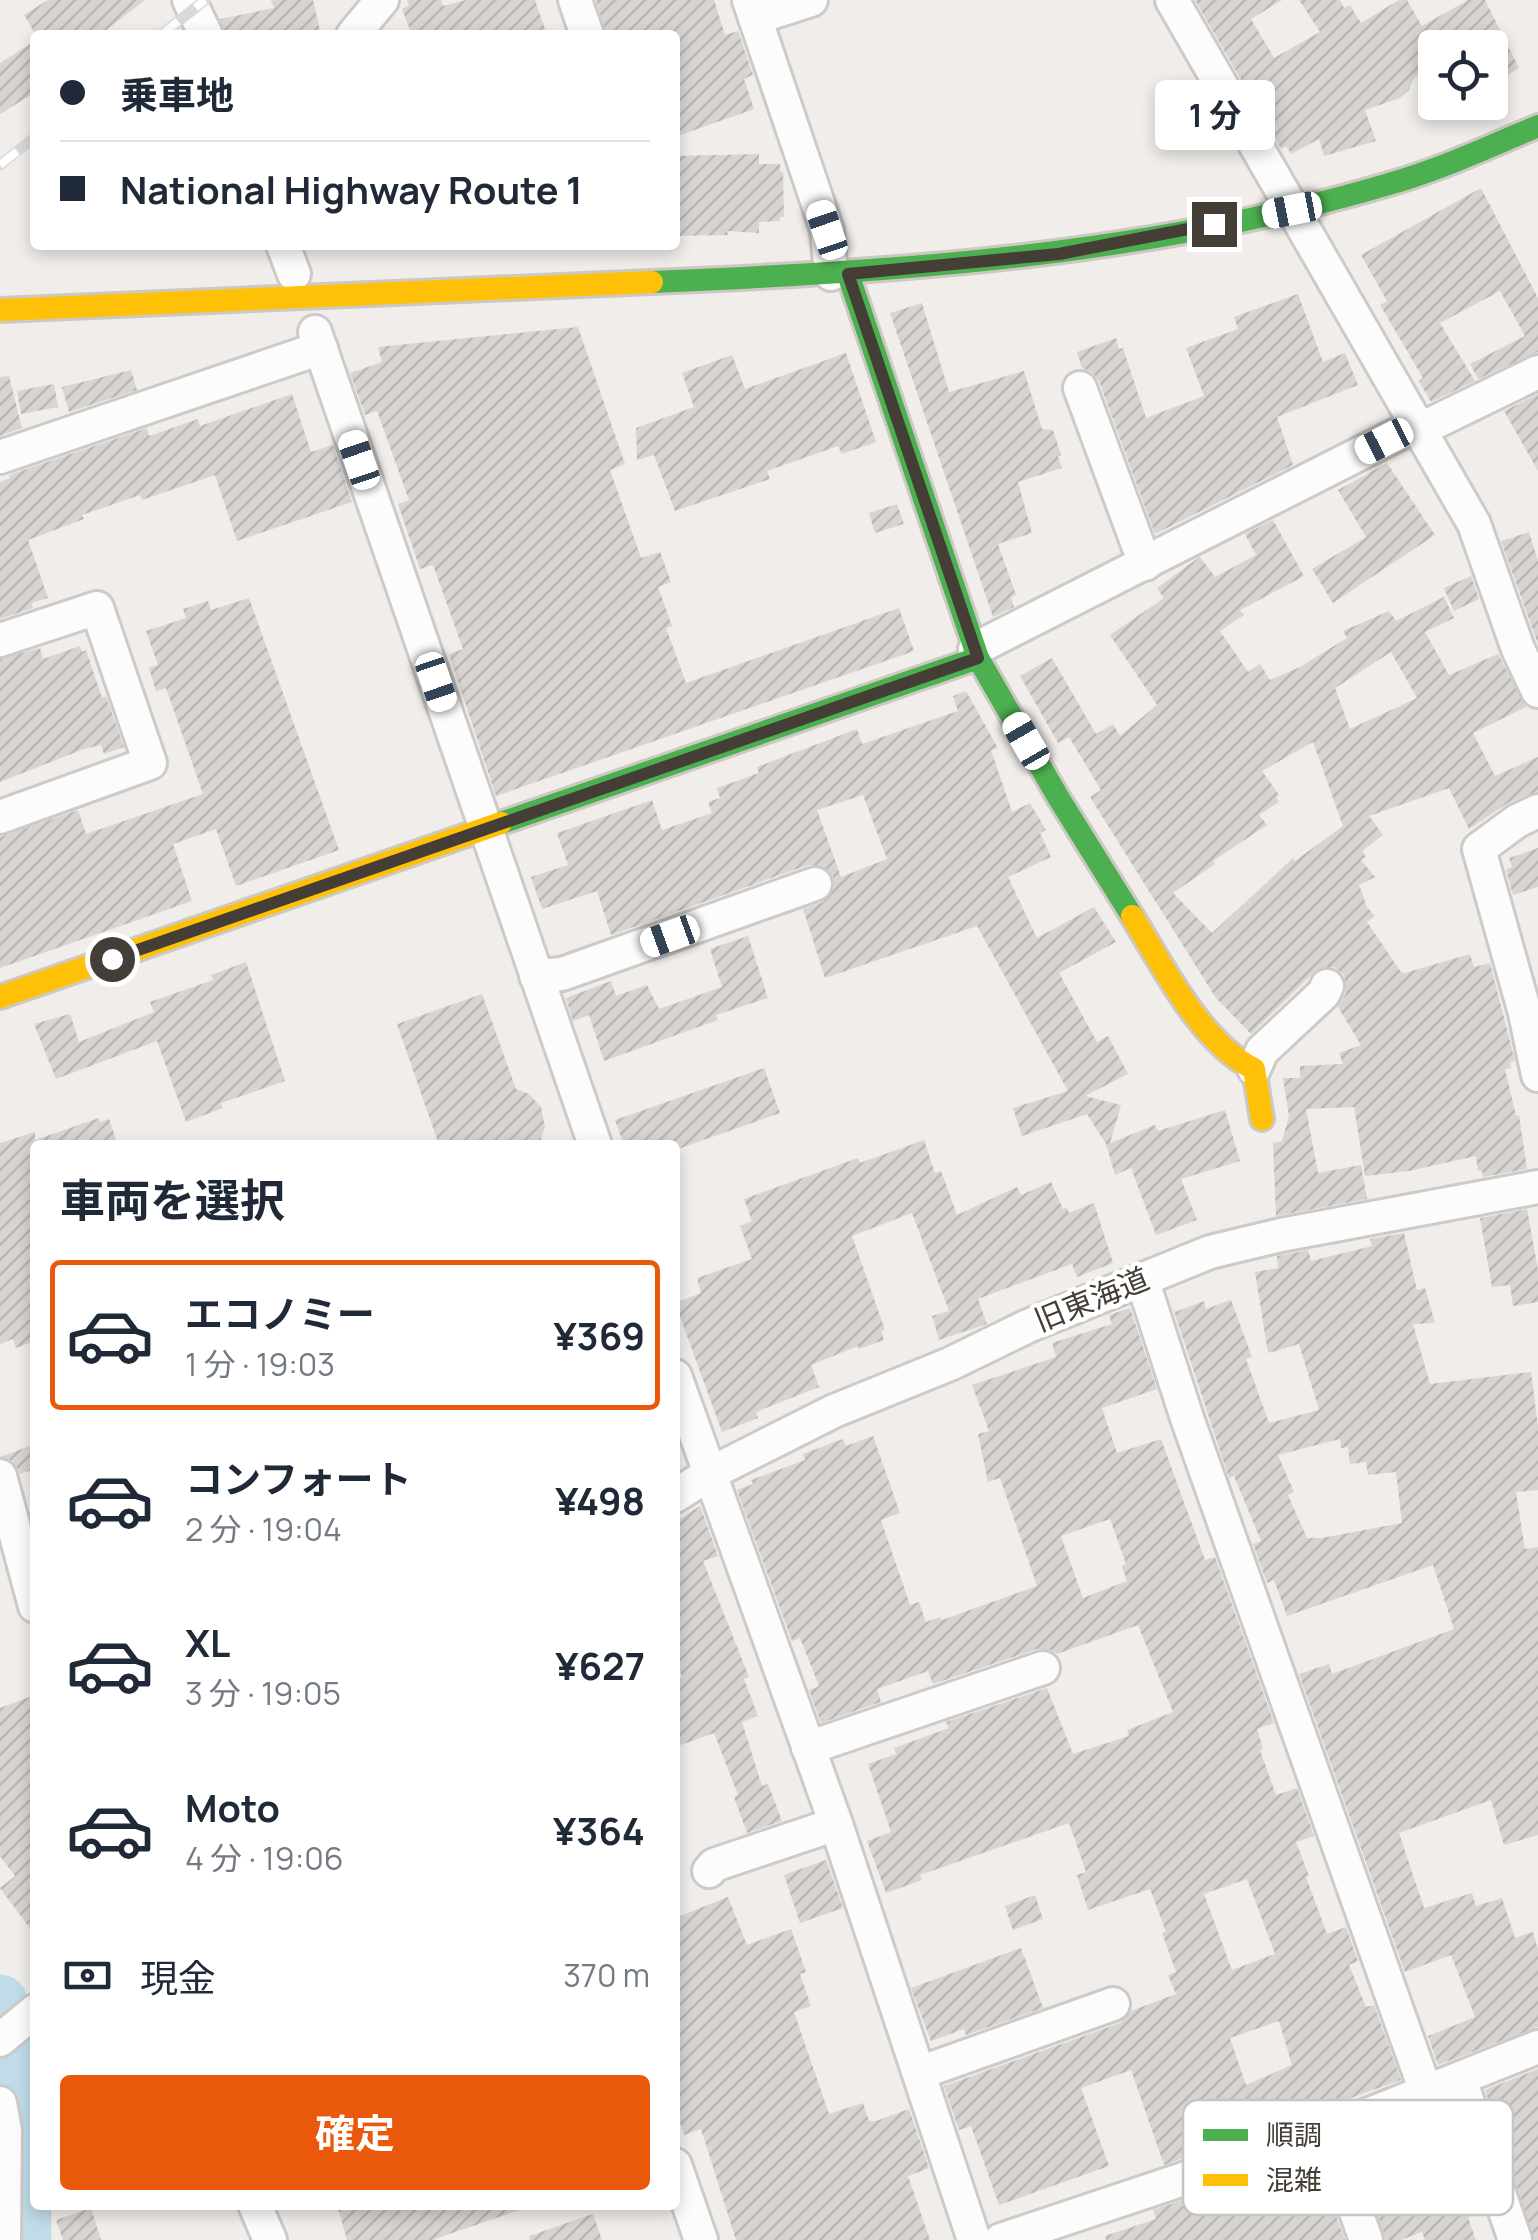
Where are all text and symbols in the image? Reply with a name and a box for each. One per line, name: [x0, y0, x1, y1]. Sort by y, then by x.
map controls: [1418, 30, 1508, 120]
button: locate: [1418, 30, 1508, 120]
text: 乗車地: [120, 68, 234, 120]
callout: 1 分: [1154, 79, 1274, 149]
text: 1 分: [1189, 93, 1241, 137]
text: National Highway Route 1: [120, 163, 583, 215]
car: [1260, 190, 1324, 230]
car: [803, 197, 851, 263]
route end: [1192, 202, 1237, 247]
car: [1350, 414, 1418, 468]
car: [335, 427, 383, 493]
car: [412, 649, 460, 715]
car: [998, 708, 1054, 774]
car: [637, 912, 703, 960]
route start: [90, 937, 135, 982]
text: 車両を選択: [60, 1169, 285, 1231]
street label: 旧東海道: [1028, 1257, 1155, 1340]
text: エコノミー: [185, 1287, 375, 1339]
icon: car: [65, 1290, 155, 1380]
text: ¥369: [553, 1309, 645, 1361]
text: 1 分 · 19:03: [185, 1342, 335, 1386]
text: コンフォート: [185, 1452, 412, 1504]
icon: car: [65, 1455, 155, 1545]
text: ¥498: [555, 1474, 645, 1526]
text: 2 分 · 19:04: [185, 1507, 342, 1551]
text: XL: [185, 1616, 230, 1668]
icon: car: [65, 1620, 155, 1710]
text: ¥627: [555, 1639, 645, 1691]
text: 3 分 · 19:05: [185, 1671, 341, 1715]
text: Moto: [185, 1781, 280, 1833]
icon: car: [65, 1785, 155, 1875]
text: ¥364: [553, 1804, 645, 1856]
text: 4 分 · 19:06: [185, 1836, 344, 1880]
icon: cash: [60, 1948, 115, 2003]
text: 現金: [140, 1951, 216, 2003]
text: 370 m: [563, 1953, 650, 1997]
button: 確定: [60, 2075, 650, 2190]
legend: [1183, 2100, 1513, 2215]
text: 順調: [1266, 2115, 1322, 2153]
text: 混雑: [1266, 2160, 1322, 2198]

